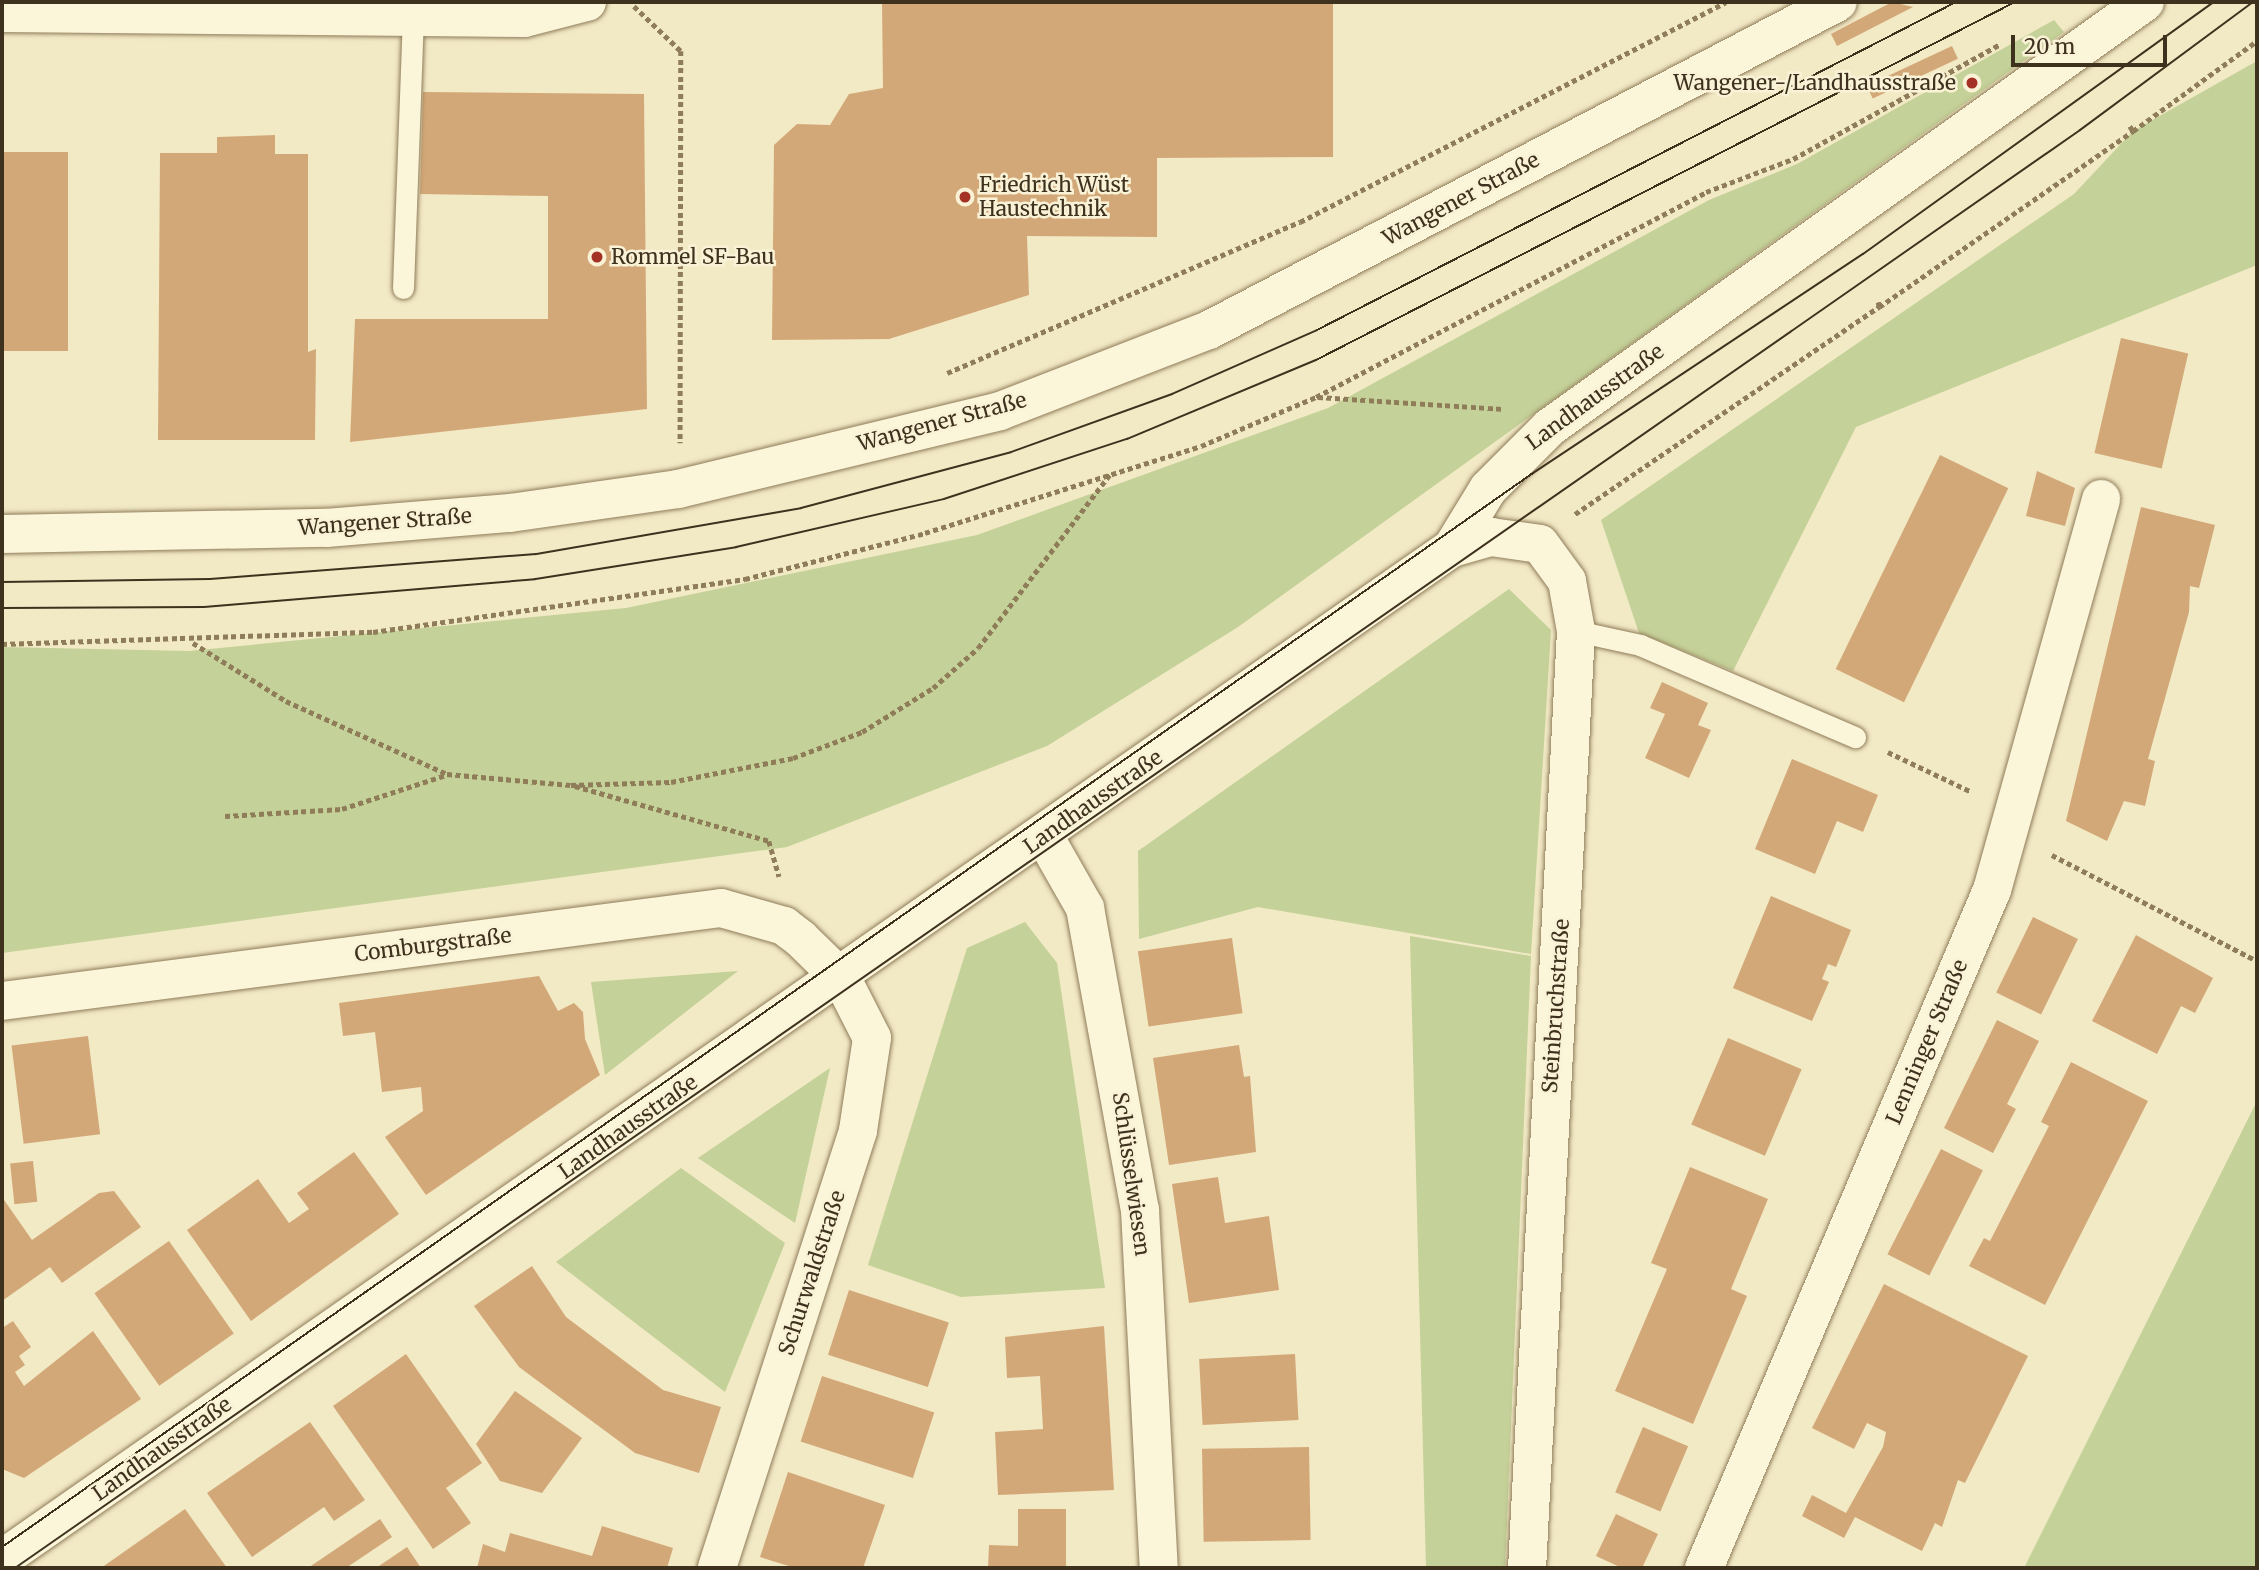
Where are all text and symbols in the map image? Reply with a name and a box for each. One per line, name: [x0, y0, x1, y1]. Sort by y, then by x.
scale bar: [2014, 21, 2170, 65]
text: 20 m: [2024, 33, 2075, 60]
place label: Wangener-/Landhausstraße: [1674, 70, 1956, 96]
marker: Wangener-/Landhausstraße: [1962, 73, 1982, 93]
street label: Wangener Straße: [1378, 147, 1544, 251]
place label: Friedrich Wüst Haustechnik: [979, 172, 1129, 222]
marker: Friedrich Wüst Haustechnik: [957, 189, 973, 205]
place label: Rommel SF-Bau: [611, 244, 774, 270]
marker: Rommel SF-Bau: [589, 249, 605, 265]
street label: Landhausstraße: [1521, 339, 1669, 455]
street label: Wangener Straße: [855, 387, 1029, 457]
street label: Wangener Straße: [297, 503, 473, 541]
street label: Landhausstraße: [1019, 745, 1167, 859]
street label: Steinbruchstraße: [1537, 918, 1575, 1094]
street label: Comburgstraße: [353, 923, 513, 967]
street label: Lenninger Straße: [1881, 956, 1973, 1128]
street label: Landhausstraße: [554, 1070, 702, 1184]
street label: Schlüsselwiesen: [1107, 1090, 1155, 1258]
street label: Schurwaldstraße: [773, 1187, 851, 1359]
street label: Landhausstraße: [88, 1392, 236, 1506]

